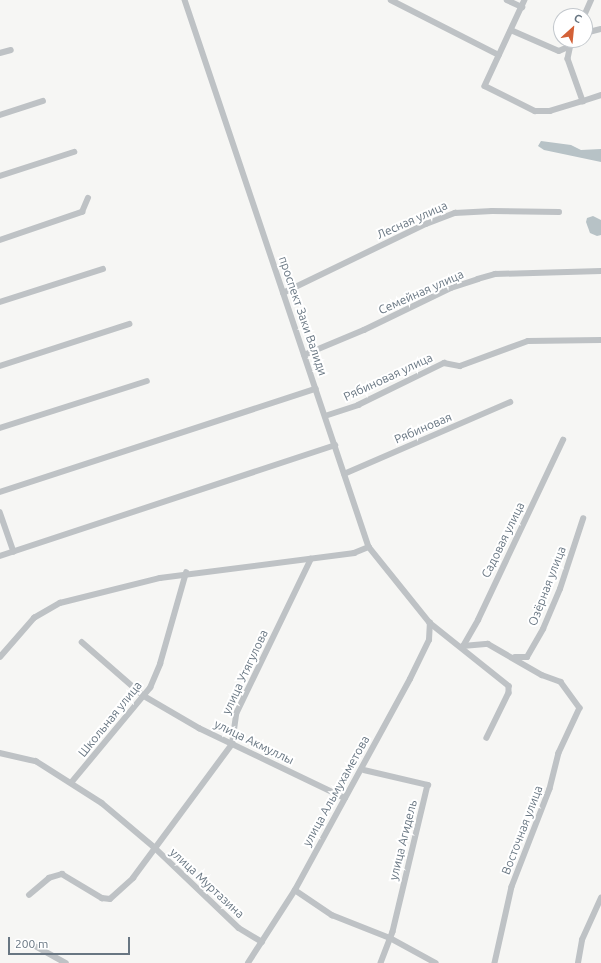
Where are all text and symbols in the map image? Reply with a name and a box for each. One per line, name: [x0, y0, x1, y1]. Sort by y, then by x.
north arrow: [553, 8, 593, 48]
text: С: [572, 11, 584, 25]
street label: Лесная улица: [374, 198, 450, 242]
street label: проспект Заки Валиди: [276, 254, 330, 378]
street label: Семейная улица: [376, 267, 466, 317]
street label: Рябиновая улица: [341, 350, 435, 404]
street label: Рябиновая: [392, 409, 454, 447]
street label: Садовая улица: [478, 500, 528, 580]
street label: Озёрная улица: [525, 544, 569, 628]
street label: улица Утягулова: [219, 627, 271, 717]
street label: Школьная улица: [75, 678, 145, 760]
street label: улица Акмуллы: [212, 716, 296, 768]
street label: улица Альмухаметова: [300, 733, 372, 849]
street label: Восточная улица: [498, 783, 546, 877]
street label: улица Агидель: [386, 798, 420, 882]
street label: улица Муртазина: [167, 845, 247, 921]
scale bar: [10, 929, 132, 955]
text: 200 m: [15, 937, 48, 950]

